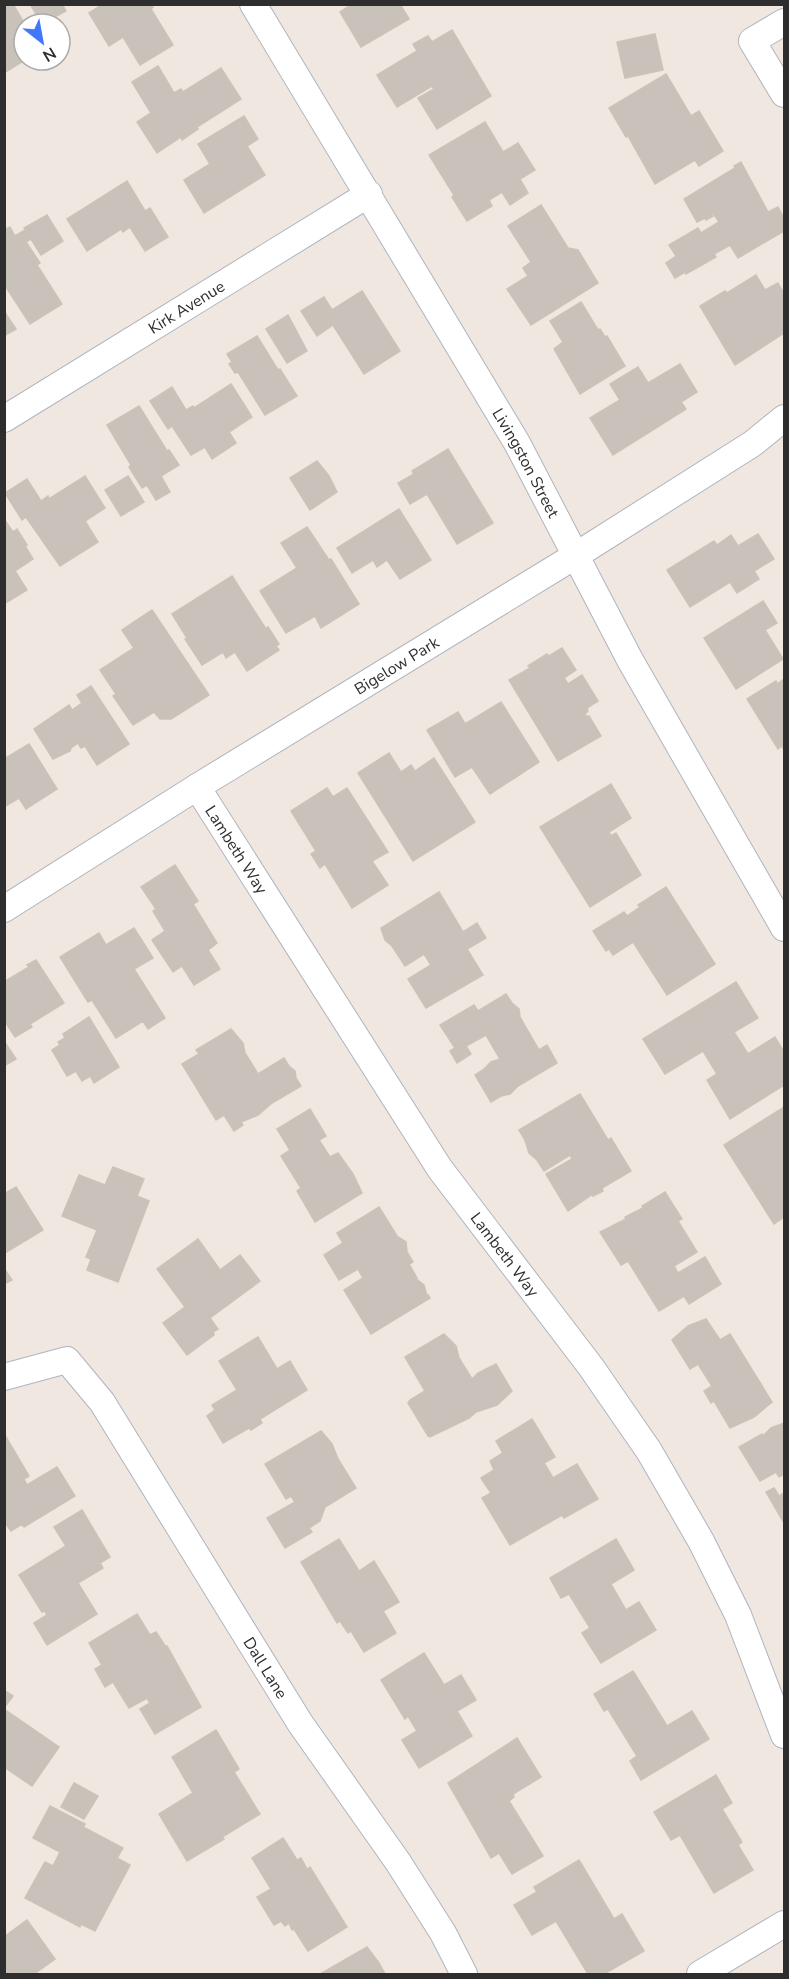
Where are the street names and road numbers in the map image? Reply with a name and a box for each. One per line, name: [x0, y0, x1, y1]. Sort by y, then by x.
street label: Kirk Avenue: [144, 276, 229, 340]
street label: Livingston Street: [487, 404, 564, 522]
street label: Bigelow Park: [350, 631, 444, 700]
street label: Lambeth Way: [200, 802, 273, 899]
street label: Lambeth Way: [465, 1208, 544, 1302]
street label: Dall Lane: [238, 1633, 292, 1703]

